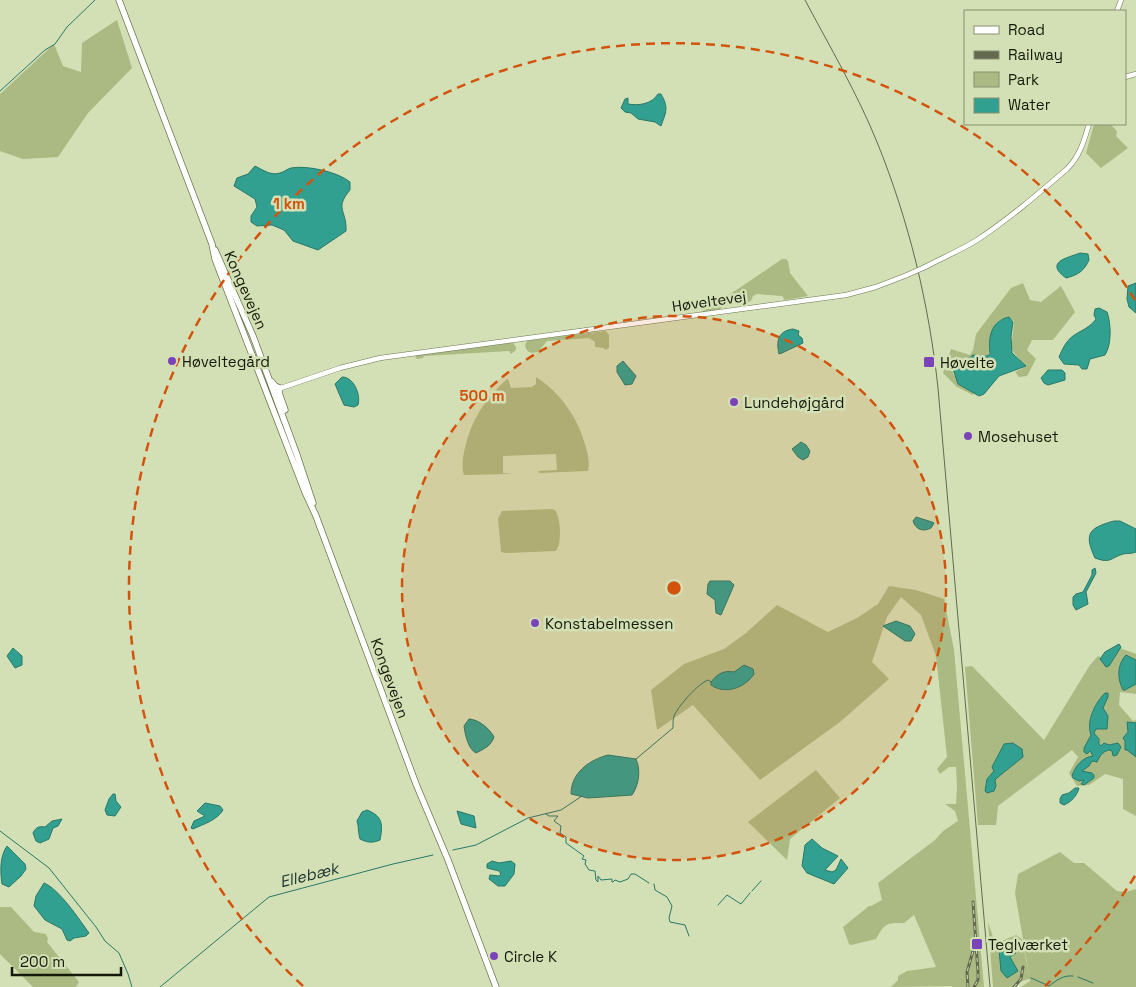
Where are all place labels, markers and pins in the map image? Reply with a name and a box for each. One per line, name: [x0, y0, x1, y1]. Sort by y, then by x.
place label: Høveltegård: [182, 352, 270, 371]
place label: Høvelte: [940, 353, 995, 372]
marker: Høveltegård: [166, 355, 178, 367]
marker: Høvelte: [922, 355, 936, 369]
place label: Lundehøjgård: [744, 393, 845, 412]
marker: Lundehøjgård: [728, 396, 740, 408]
place label: Mosehuset: [978, 427, 1059, 446]
marker: Mosehuset: [962, 430, 974, 442]
centre of rings: [665, 579, 683, 597]
place label: Konstabelmessen: [545, 614, 673, 633]
marker: Konstabelmessen: [529, 617, 541, 629]
place label: Teglværket: [988, 935, 1068, 954]
marker: Teglværket: [970, 937, 984, 951]
place label: Circle K: [504, 947, 557, 966]
marker: Circle K: [488, 950, 500, 962]

